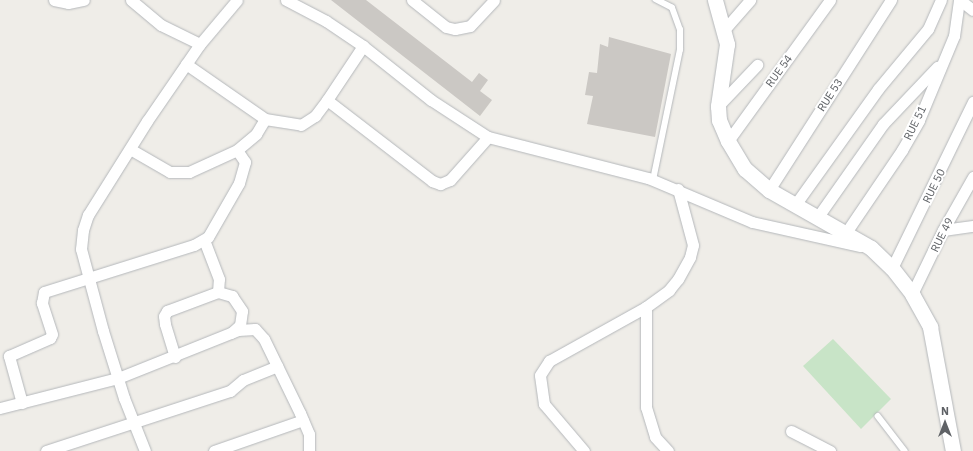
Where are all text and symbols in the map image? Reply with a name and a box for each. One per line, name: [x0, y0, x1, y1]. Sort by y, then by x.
street label: RUE 54: [763, 52, 795, 90]
street label: RUE 53: [815, 76, 845, 114]
street label: RUE 51: [901, 104, 929, 142]
street label: RUE 50: [920, 167, 948, 205]
street label: RUE 49: [928, 216, 956, 254]
north arrow: [925, 403, 965, 443]
text: N: [941, 404, 949, 418]

